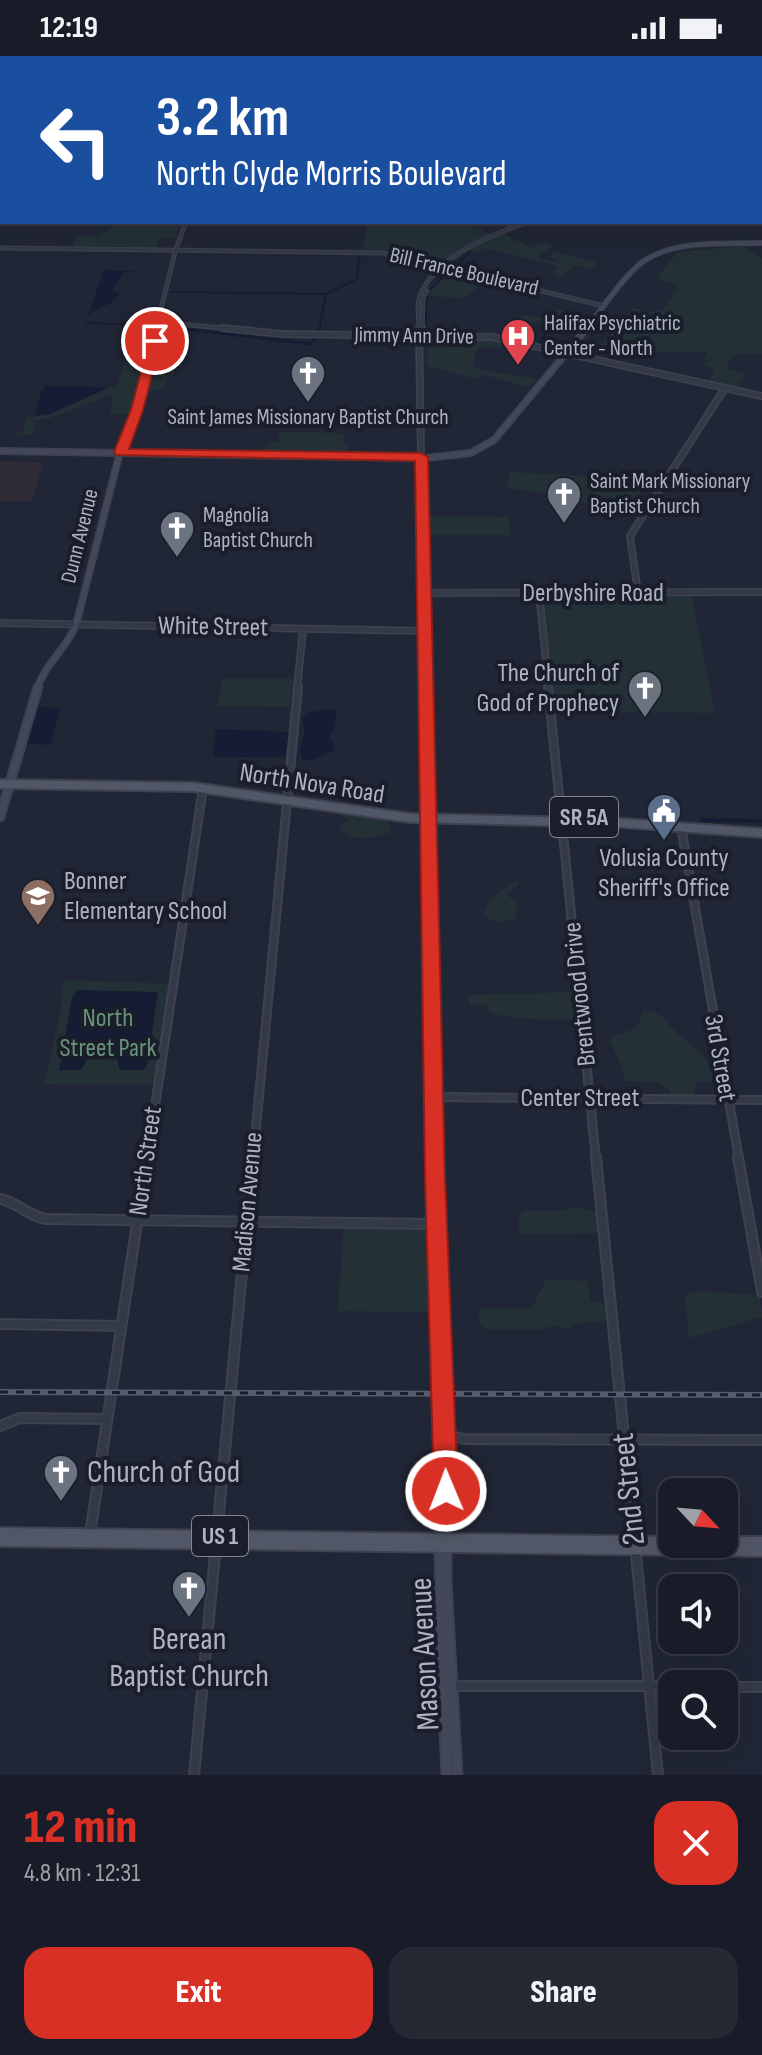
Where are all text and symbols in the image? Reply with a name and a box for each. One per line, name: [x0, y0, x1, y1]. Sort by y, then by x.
text: 12:19: [40, 10, 98, 46]
text: 3.2 km: [156, 85, 289, 152]
icon: left: [24, 88, 128, 192]
text: North Clyde Morris Boulevard: [156, 153, 506, 196]
street label: Bill France Boulevard: [387, 242, 541, 302]
pin: [121, 307, 189, 375]
place label: Halifax Psychiatric Center - North: [544, 310, 681, 362]
hospital icon: Halifax Psychiatric Center - North: [499, 317, 537, 367]
icon: arrive: [133, 319, 177, 363]
street label: Jimmy Ann Drive: [353, 321, 474, 351]
church icon: Saint James Missionary Baptist Church: [289, 354, 327, 404]
place label: Saint James Missionary Baptist Church: [167, 404, 449, 431]
place label: Saint Mark Missionary Baptist Church: [590, 468, 751, 520]
church icon: Saint Mark Missionary Baptist Church: [545, 475, 583, 525]
street label: Dunn Avenue: [55, 486, 105, 586]
place label: Magnolia Baptist Church: [203, 502, 313, 554]
church icon: Magnolia Baptist Church: [158, 509, 196, 559]
street label: Derbyshire Road: [522, 578, 664, 609]
street label: White Street: [158, 611, 268, 643]
place label: The Church of God of Prophecy: [476, 658, 619, 719]
church icon: The Church of God of Prophecy: [626, 669, 664, 719]
street label: North Nova Road: [237, 757, 387, 811]
public building icon: Volusia County Sheriff's Office: [645, 792, 683, 842]
road number: SR 5A: [550, 797, 618, 837]
place label: Volusia County Sheriff's Office: [598, 843, 730, 904]
place label: Bonner Elementary School: [64, 866, 227, 927]
school or university icon: Bonner Elementary School: [19, 877, 57, 927]
street label: Brentwood Drive: [557, 920, 603, 1068]
park label: North Street Park: [59, 1003, 157, 1064]
street label: 3rd Street: [697, 1012, 743, 1104]
street label: Center Street: [521, 1083, 639, 1114]
street label: North Street: [123, 1104, 169, 1218]
street label: Madison Avenue: [226, 1131, 270, 1273]
street label: 2nd Street: [604, 1431, 654, 1547]
position arrow: [404, 1449, 488, 1533]
church icon: Church of God: [42, 1453, 80, 1503]
place label: Church of God: [87, 1453, 240, 1492]
north arrow: [658, 1478, 738, 1558]
map controls: [658, 1478, 738, 1750]
road number: US 1: [192, 1516, 248, 1556]
church icon: Berean Baptist Church: [170, 1569, 208, 1619]
button: sound: [658, 1574, 738, 1654]
street label: Mason Avenue: [402, 1577, 448, 1731]
place label: Berean Baptist Church: [109, 1620, 269, 1696]
button: search: [658, 1670, 738, 1750]
text: 12 min: [24, 1799, 137, 1856]
button: close: [654, 1801, 738, 1885]
text: 4.8 km · 12:31: [24, 1858, 140, 1889]
button: Exit: [24, 1947, 373, 2039]
button: Share: [389, 1947, 738, 2039]

